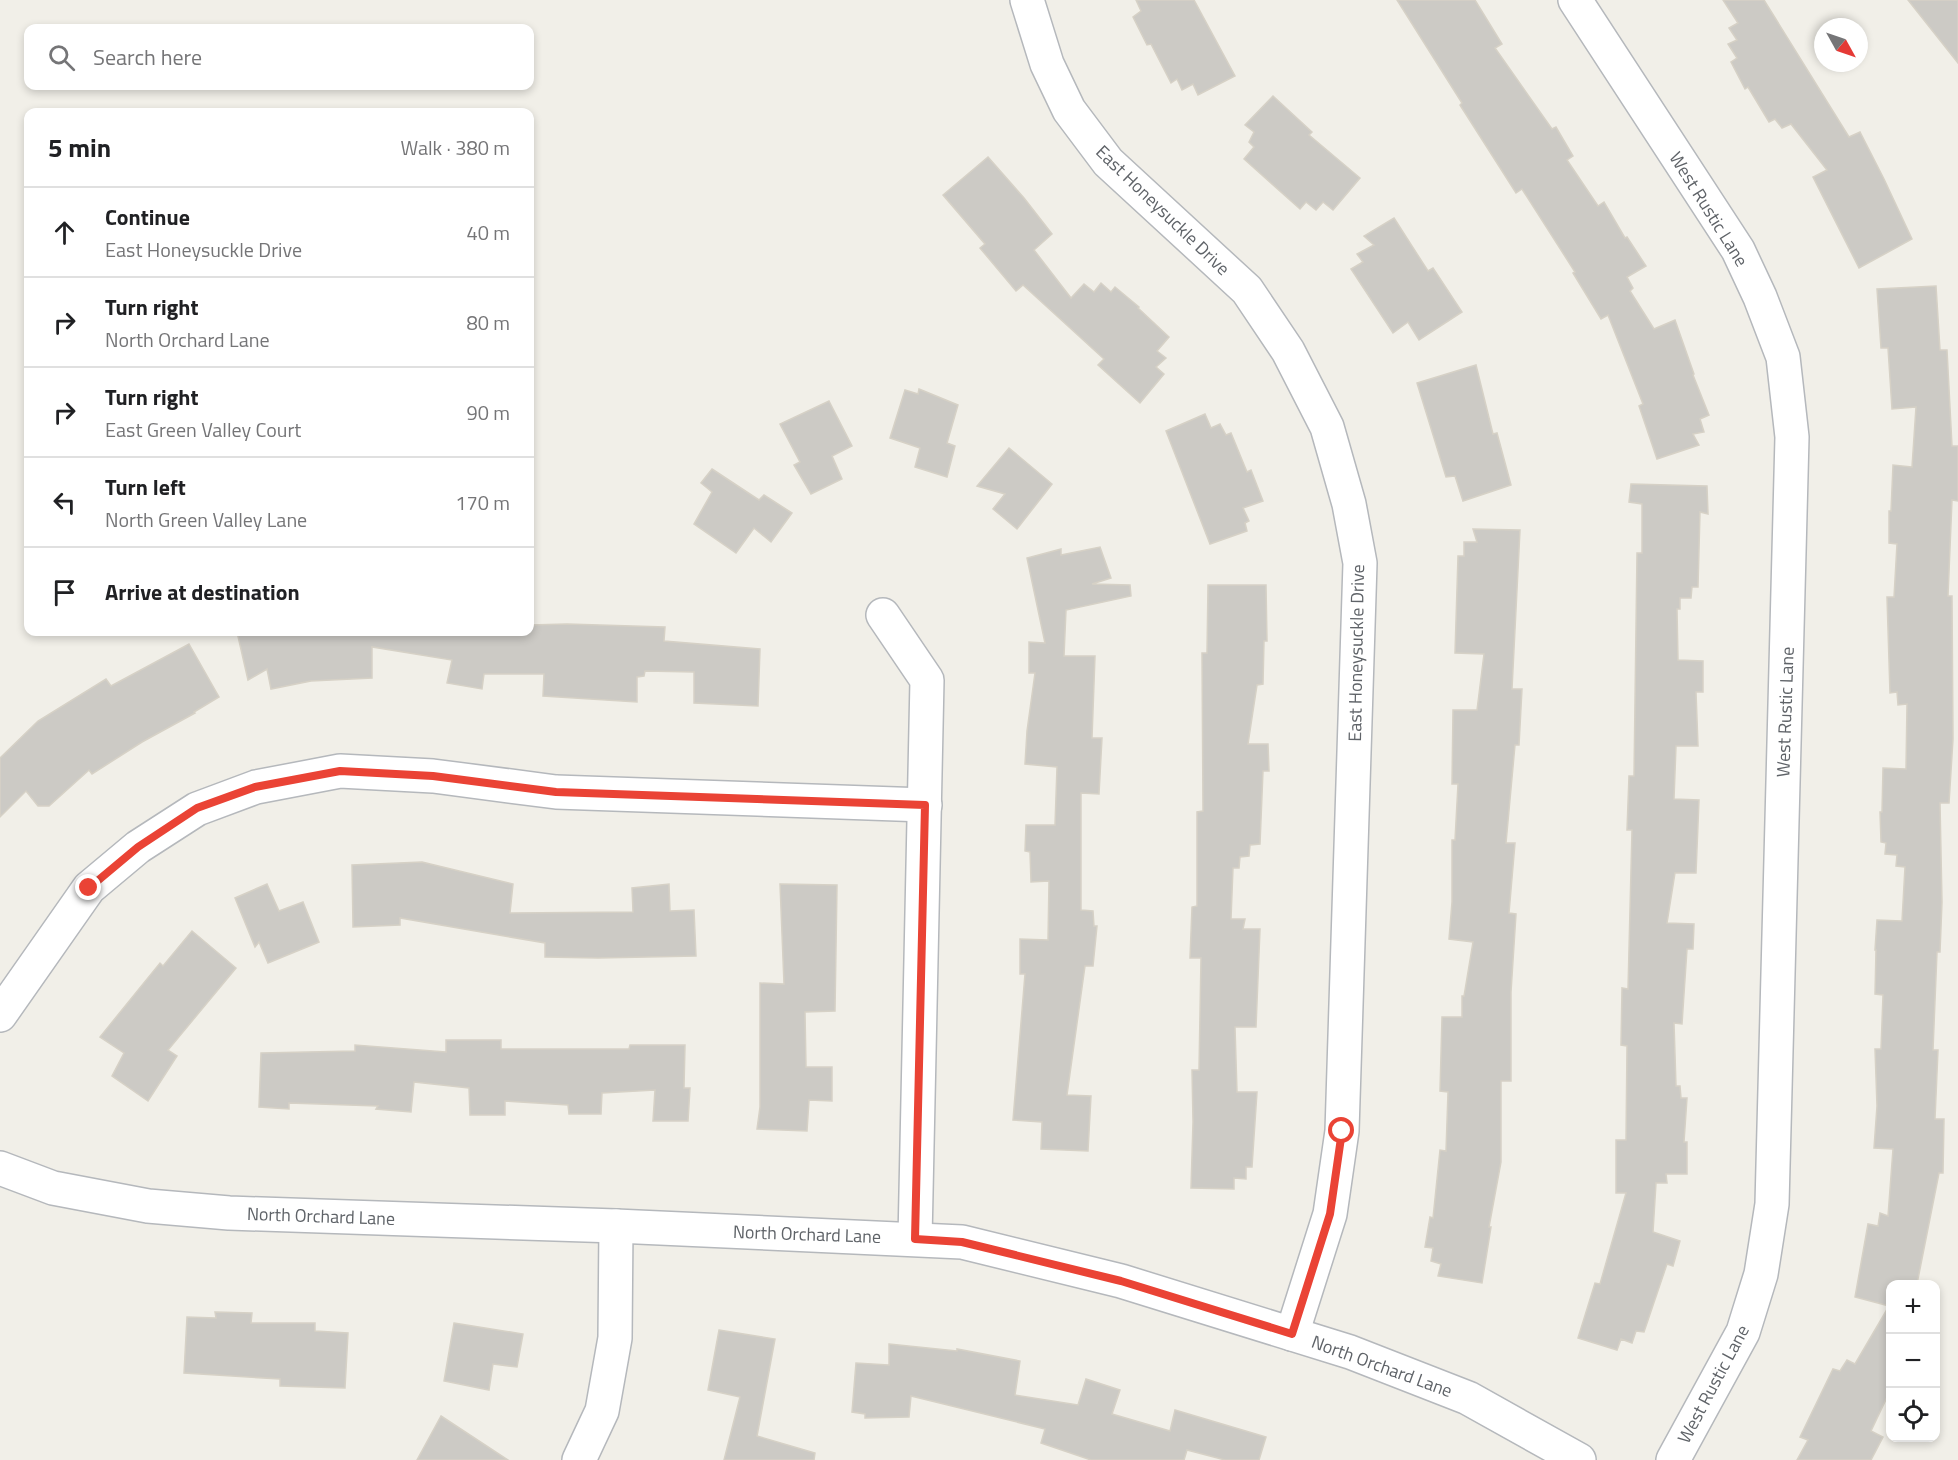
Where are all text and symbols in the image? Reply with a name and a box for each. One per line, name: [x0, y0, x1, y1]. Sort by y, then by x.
north arrow: [1814, 18, 1868, 72]
search box: [24, 24, 534, 90]
text: Search here: [93, 40, 202, 74]
icon: search: [45, 41, 78, 74]
text: 5 min: [48, 128, 111, 167]
text: Walk · 380 m: [401, 132, 510, 163]
street label: East Honeysuckle Drive: [1090, 139, 1236, 281]
street label: West Rustic Lane: [1663, 146, 1755, 272]
text: Continue: [105, 200, 190, 234]
icon: ahead: [48, 216, 81, 249]
text: 40 m: [466, 217, 510, 248]
text: East Honeysuckle Drive: [105, 234, 302, 265]
text: Turn right: [105, 290, 199, 324]
icon: right: [48, 306, 81, 339]
text: 80 m: [466, 307, 510, 338]
text: North Orchard Lane: [105, 324, 270, 355]
text: Turn right: [105, 380, 199, 414]
icon: right: [48, 396, 81, 429]
text: 90 m: [466, 397, 510, 428]
text: East Green Valley Court: [105, 414, 301, 445]
text: Turn left: [105, 470, 186, 504]
icon: left: [48, 486, 81, 519]
text: 170 m: [455, 487, 510, 518]
text: North Green Valley Lane: [105, 504, 307, 535]
street label: East Honeysuckle Drive: [1341, 564, 1371, 742]
text: Arrive at destination: [105, 575, 300, 609]
icon: arrive: [48, 576, 81, 609]
street label: West Rustic Lane: [1769, 646, 1801, 778]
route end: [75, 874, 101, 900]
route start: [1328, 1117, 1354, 1143]
street label: North Orchard Lane: [247, 1200, 395, 1232]
street label: North Orchard Lane: [733, 1218, 881, 1250]
map controls: [1886, 1280, 1940, 1442]
button: +: [1886, 1280, 1940, 1334]
street label: West Rustic Lane: [1670, 1320, 1756, 1448]
street label: North Orchard Lane: [1308, 1328, 1456, 1404]
button: −: [1886, 1334, 1940, 1388]
button: locate: [1886, 1388, 1940, 1442]

